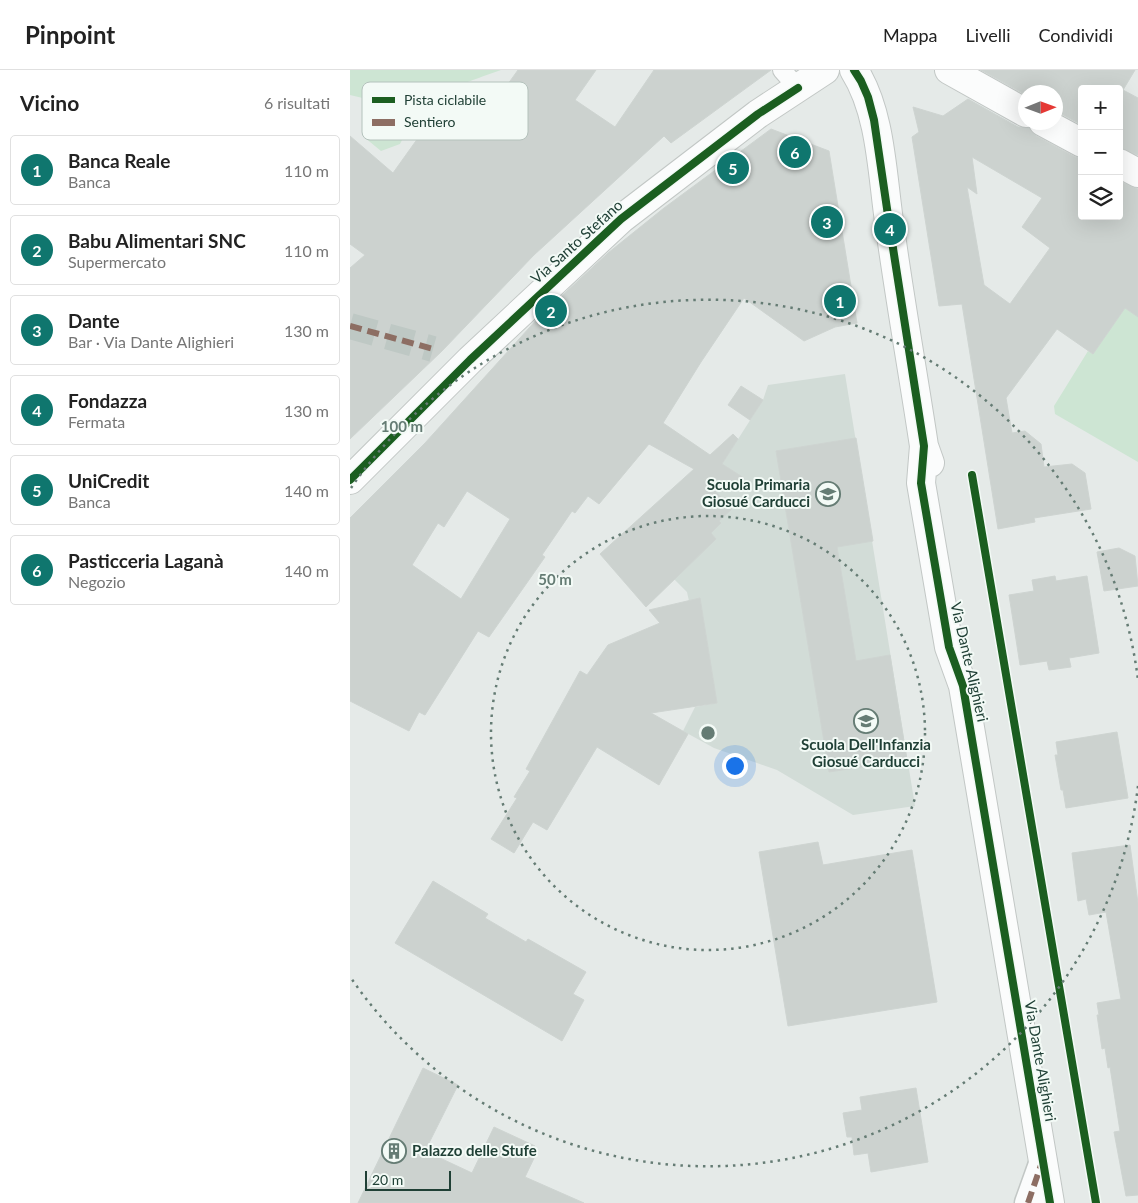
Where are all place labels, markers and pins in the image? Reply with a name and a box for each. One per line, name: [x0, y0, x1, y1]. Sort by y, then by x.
pin: 6: [779, 133, 811, 171]
pin: 5: [717, 149, 749, 187]
pin: 3: [811, 203, 843, 241]
pin: 4: [874, 210, 906, 248]
pin: 1: [824, 282, 856, 320]
pin: 2: [535, 292, 567, 330]
place label: Scuola Primaria Giosué Carducci: [702, 475, 810, 510]
school or university icon: Scuola Primaria Giosué Carducci: [815, 481, 841, 507]
school or university icon: Scuola Dell'Infanzia Giosué Carducci: [853, 708, 879, 734]
centre of rings: [699, 724, 717, 742]
place label: Scuola Dell'Infanzia Giosué Carducci: [801, 735, 931, 770]
building icon: Palazzo delle Stufe: [381, 1138, 407, 1164]
place label: Palazzo delle Stufe: [412, 1141, 537, 1159]

